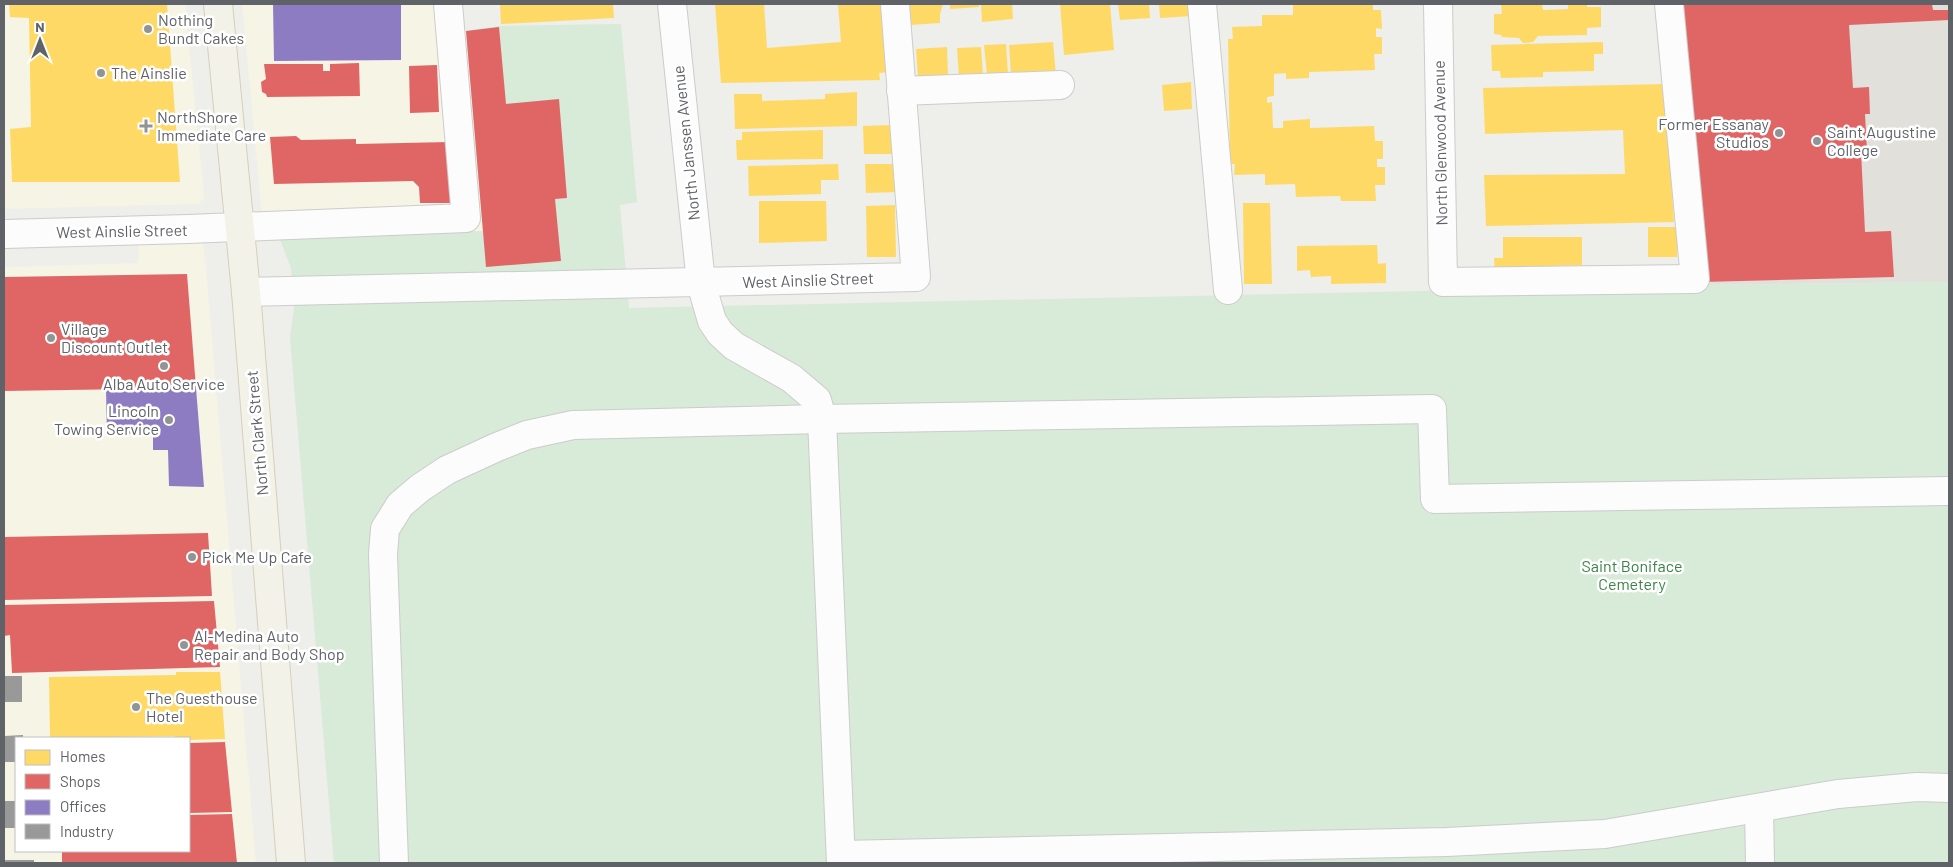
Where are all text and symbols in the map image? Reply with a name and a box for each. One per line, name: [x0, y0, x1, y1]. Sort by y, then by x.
place label: Nothing Bundt Cakes: [158, 10, 244, 47]
north arrow: [15, 15, 65, 65]
text: N: [35, 18, 45, 35]
marker: Nothing Bundt Cakes: [142, 23, 154, 35]
street label: North Glenwood Avenue: [1429, 60, 1450, 226]
place label: The Ainslie: [111, 63, 187, 82]
street label: North Janssen Avenue: [668, 65, 703, 221]
marker: The Ainslie: [95, 67, 107, 79]
place label: NorthShore Immediate Care: [157, 107, 266, 144]
place label: Former Essanay Studios: [1658, 114, 1770, 151]
marker: NorthShore Immediate Care: [139, 119, 153, 133]
place label: Saint Augustine College: [1827, 122, 1936, 159]
marker: Former Essanay Studios: [1773, 127, 1785, 139]
marker: Saint Augustine College: [1811, 135, 1823, 147]
street label: West Ainslie Street: [56, 220, 188, 241]
street label: West Ainslie Street: [742, 268, 874, 291]
place label: Village Discount Outlet: [61, 319, 168, 356]
marker: Village Discount Outlet: [45, 332, 57, 344]
marker: Alba Auto Service: [158, 360, 170, 372]
street label: North Clark Street: [242, 370, 271, 496]
place label: Alba Auto Service: [103, 374, 225, 393]
place label: Lincoln Towing Service: [54, 401, 159, 438]
marker: Lincoln Towing Service: [163, 414, 175, 426]
place label: Pick Me Up Cafe: [202, 547, 312, 566]
marker: Pick Me Up Cafe: [186, 551, 198, 563]
park label: Saint Boniface Cemetery: [1581, 556, 1683, 593]
place label: Al-Medina Auto Repair and Body Shop: [194, 626, 344, 663]
marker: Al-Medina Auto Repair and Body Shop: [178, 639, 190, 651]
place label: The Guesthouse Hotel: [146, 688, 258, 725]
marker: The Guesthouse Hotel: [130, 701, 142, 713]
legend: [15, 737, 190, 852]
text: Homes: [60, 747, 105, 765]
text: Shops: [60, 772, 100, 790]
text: Offices: [60, 797, 106, 815]
text: Industry: [60, 822, 114, 840]

